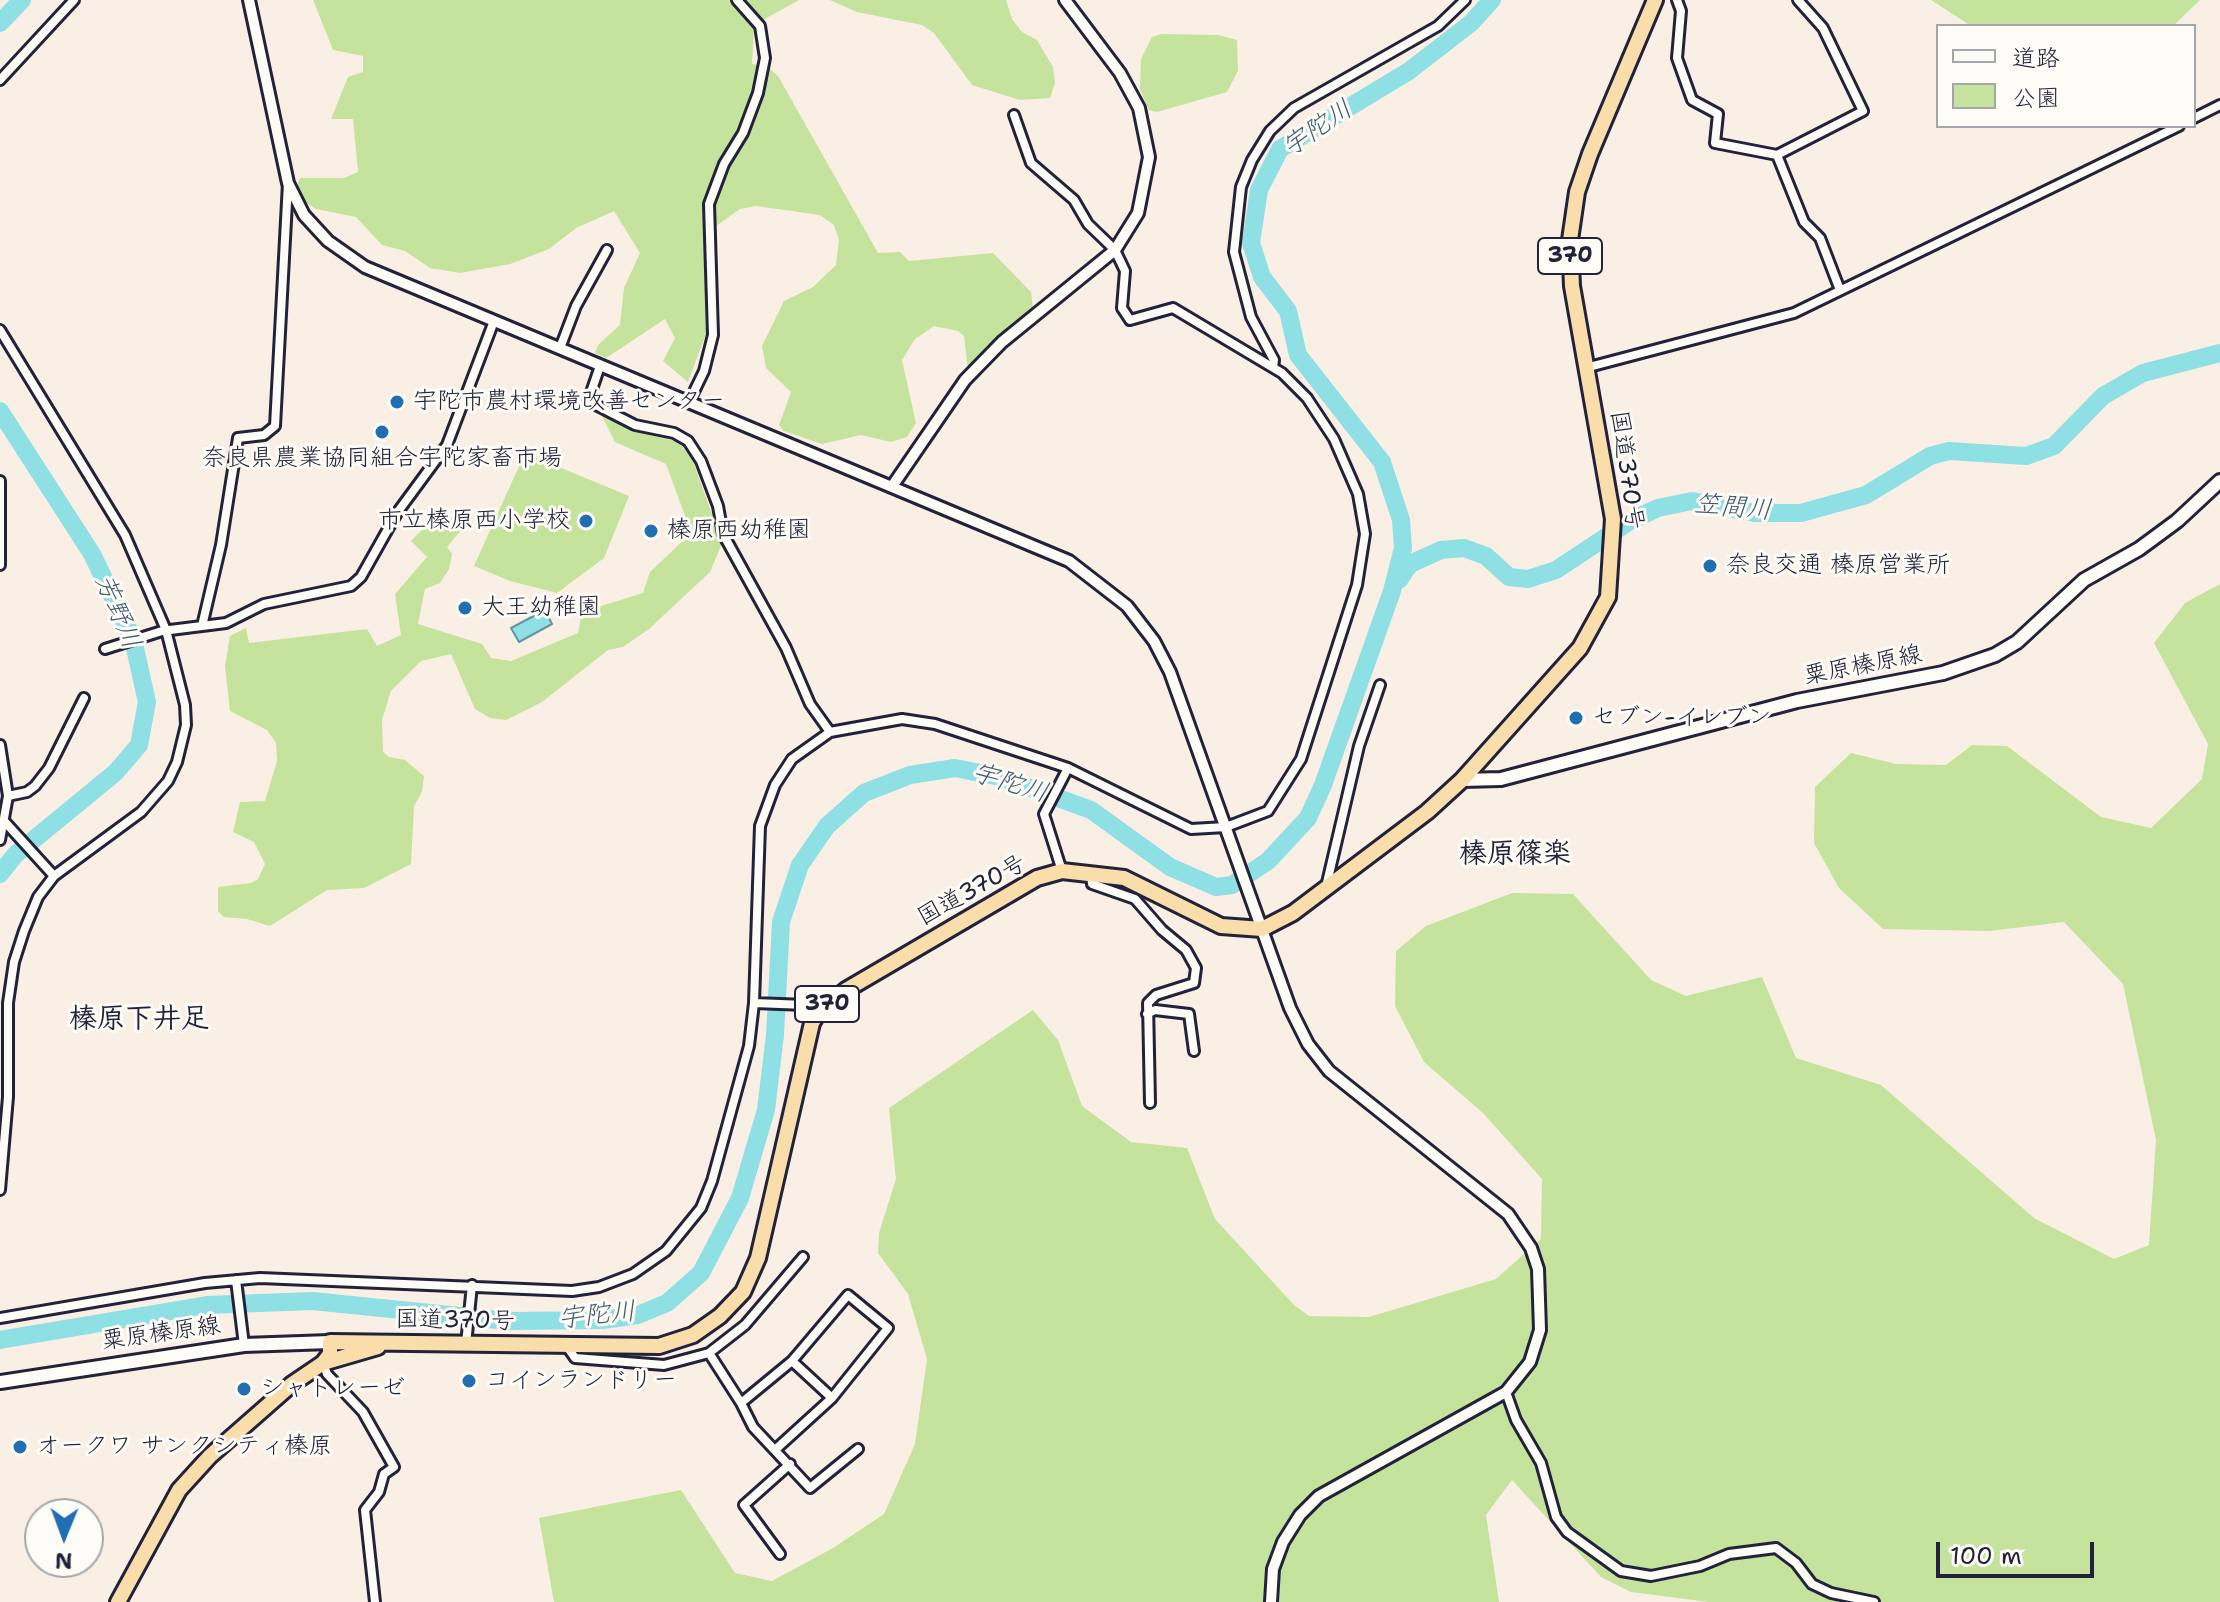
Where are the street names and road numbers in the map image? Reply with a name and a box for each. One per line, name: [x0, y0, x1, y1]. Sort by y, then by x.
road number: 370: [1538, 238, 1602, 274]
street label: 国道370号: [1603, 409, 1649, 531]
street label: 粟原榛原線: [1801, 640, 1925, 692]
street label: 国道370号: [913, 849, 1031, 933]
road number: 370: [795, 986, 859, 1022]
street label: 国道370号: [395, 1306, 515, 1336]
street label: 粟原榛原線: [100, 1311, 222, 1357]

